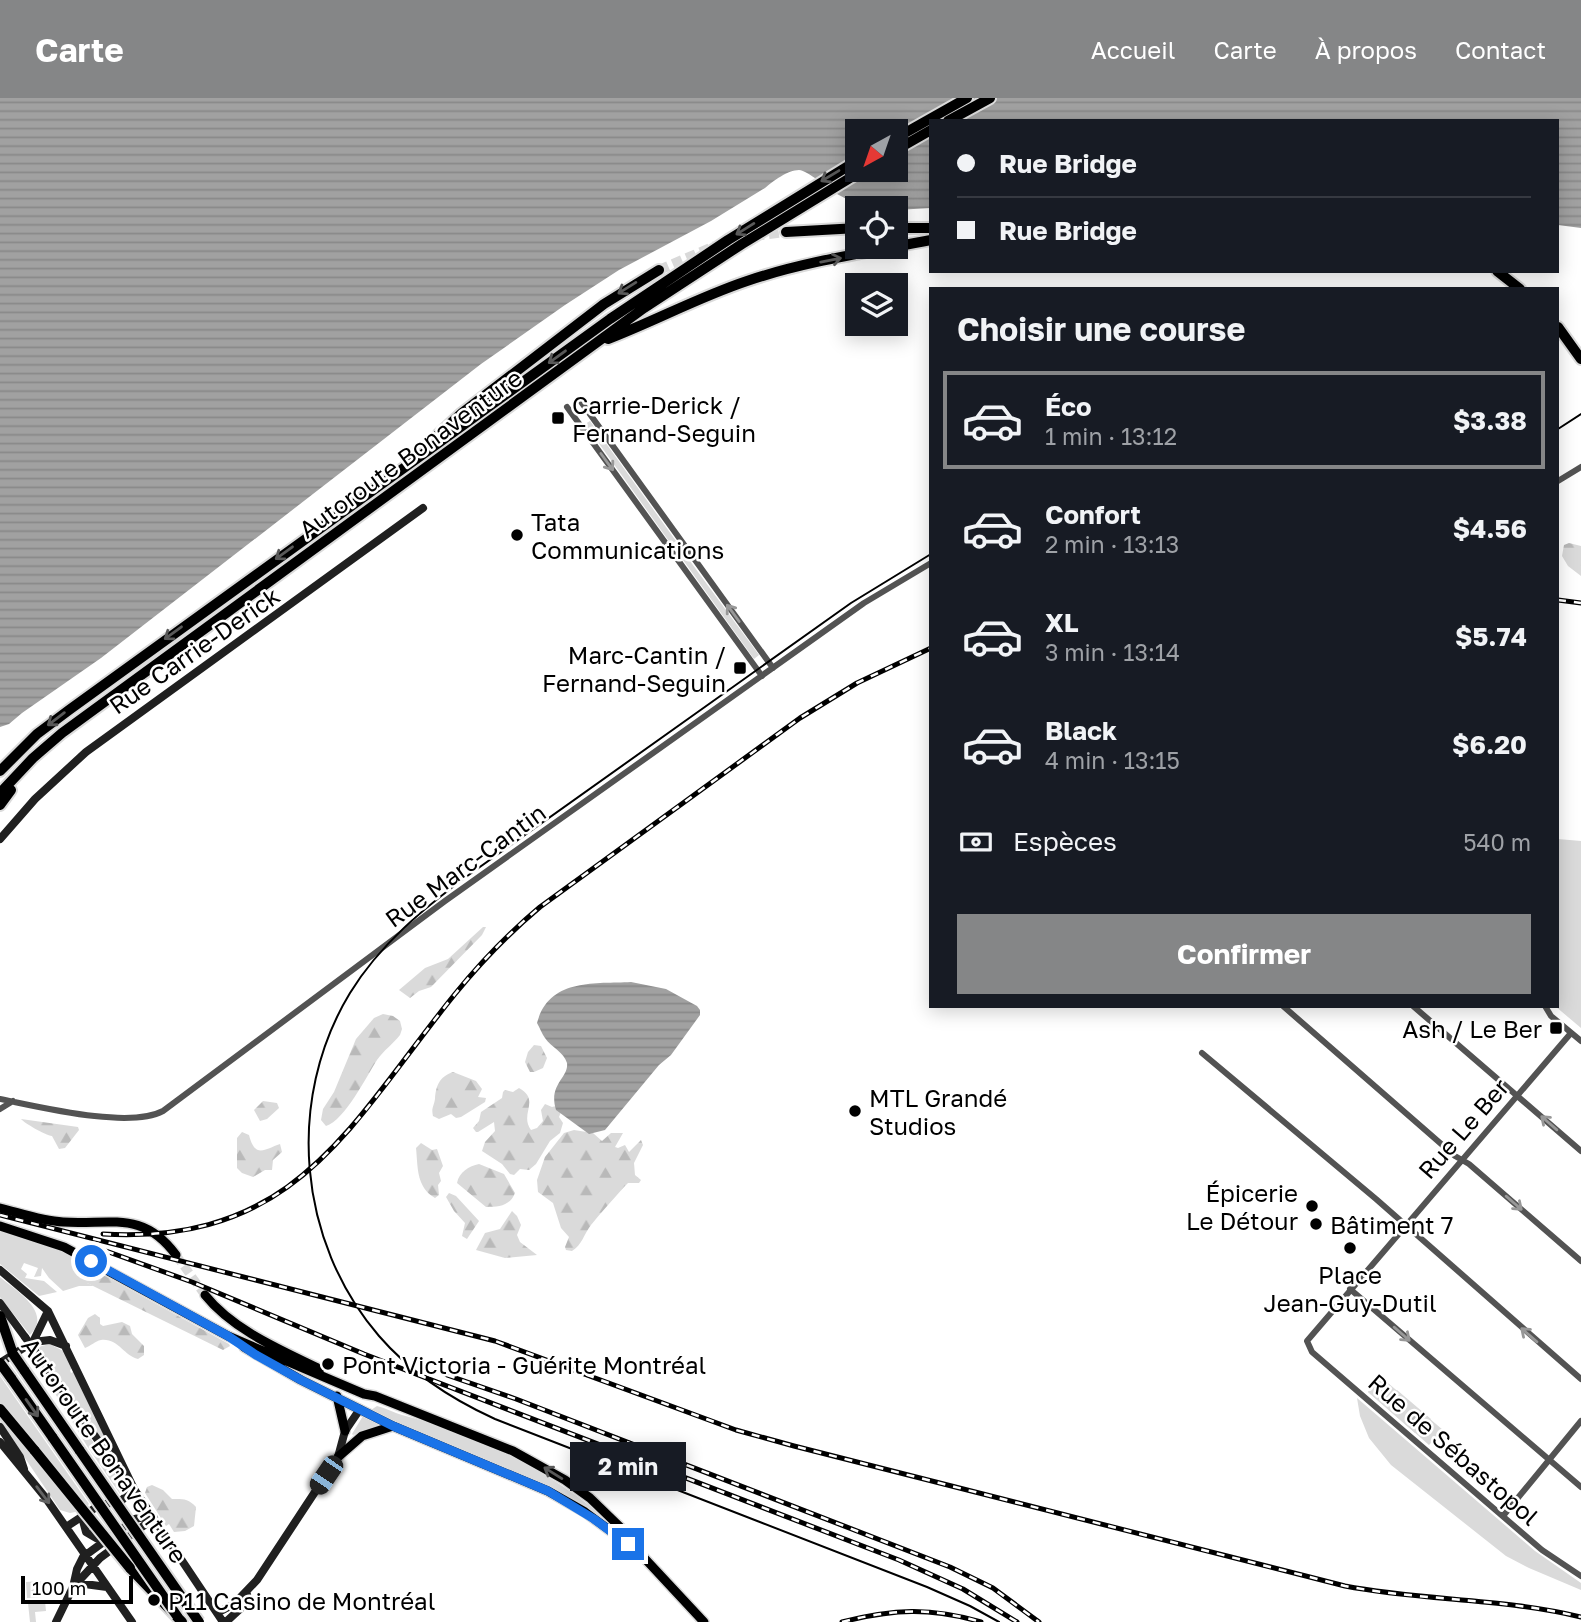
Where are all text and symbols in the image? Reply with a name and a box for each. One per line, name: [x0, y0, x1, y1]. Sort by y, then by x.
text: Carte: [35, 30, 124, 69]
text: Accueil: [1091, 35, 1175, 64]
text: Carte: [1213, 35, 1277, 64]
text: À propos: [1315, 35, 1417, 64]
text: Contact: [1455, 35, 1546, 64]
north arrow: [845, 119, 908, 182]
map controls: [845, 119, 908, 336]
text: Rue Bridge: [999, 148, 1137, 179]
one-way arrow: [821, 170, 841, 184]
button: locate: [845, 196, 908, 259]
text: Rue Bridge: [999, 215, 1137, 246]
one-way arrow: [735, 223, 755, 237]
one-way arrow: [819, 253, 842, 266]
button: layers: [845, 273, 908, 336]
one-way arrow: [617, 282, 637, 296]
text: Choisir une course: [957, 310, 1245, 348]
one-way arrow: [548, 350, 567, 364]
street label: Autoroute Bonaventure: [293, 362, 527, 544]
icon: car: [961, 389, 1024, 452]
place label: Carrie-Derick / Fernand-Seguin: [572, 390, 756, 447]
text: Éco: [1045, 391, 1092, 422]
text: $3.38: [1453, 405, 1527, 436]
marker: Carrie-Derick / Fernand-Seguin: [550, 410, 566, 426]
text: 1 min · 13:12: [1045, 422, 1177, 450]
one-way arrow: [600, 452, 615, 471]
icon: car: [961, 497, 1024, 560]
text: Confort: [1045, 499, 1141, 530]
place label: Tata Communications: [531, 507, 724, 564]
text: $4.56: [1453, 513, 1527, 544]
marker: Tata Communications: [509, 527, 525, 543]
text: 2 min · 13:13: [1045, 530, 1179, 558]
one-way arrow: [275, 546, 294, 560]
street label: Rue Carrie-Derick: [103, 580, 285, 720]
one-way arrow: [726, 604, 741, 623]
icon: car: [961, 605, 1024, 668]
text: XL: [1045, 607, 1079, 638]
text: $5.74: [1455, 621, 1527, 652]
one-way arrow: [164, 626, 183, 640]
text: 3 min · 13:14: [1045, 638, 1180, 666]
place label: Marc-Cantin / Fernand-Seguin: [542, 640, 726, 697]
marker: Marc-Cantin / Fernand-Seguin: [732, 660, 748, 676]
one-way arrow: [47, 712, 66, 727]
icon: car: [961, 713, 1024, 776]
text: Black: [1045, 715, 1117, 746]
text: $6.20: [1452, 729, 1527, 760]
text: 4 min · 13:15: [1045, 746, 1180, 774]
street label: Rue Marc-Cantin: [379, 797, 551, 933]
icon: cash: [957, 823, 995, 861]
text: Espèces: [1013, 826, 1117, 857]
text: 540 m: [1463, 828, 1531, 856]
button: Confirmer: [957, 914, 1531, 994]
place label: Ash / Le Ber: [1402, 1014, 1542, 1043]
marker: Ash / Le Ber: [1548, 1020, 1564, 1036]
street label: Rue Le Ber: [1412, 1072, 1514, 1184]
place label: MTL Grandé Studios: [869, 1083, 1007, 1140]
marker: MTL Grandé Studios: [847, 1103, 863, 1119]
one-way arrow: [1540, 1115, 1558, 1131]
place label: Épicerie Le Détour: [1186, 1178, 1298, 1235]
one-way arrow: [1504, 1195, 1522, 1211]
marker: Épicerie Le Détour: [1304, 1198, 1320, 1214]
place label: Bâtiment 7: [1330, 1210, 1453, 1239]
marker: Bâtiment 7: [1308, 1216, 1324, 1232]
marker: Place Jean-Guy-Dutil: [1342, 1240, 1358, 1256]
route start: [75, 1245, 107, 1277]
place label: Place Jean-Guy-Dutil: [1263, 1260, 1437, 1317]
one-way arrow: [1392, 1326, 1410, 1342]
one-way arrow: [1521, 1327, 1539, 1343]
street label: Autoroute Bonaventure: [16, 1332, 194, 1568]
place label: Pont Victoria - Guérite Montréal: [342, 1350, 706, 1379]
marker: Pont Victoria - Guérite Montréal: [320, 1356, 336, 1372]
street label: Rue de Sébastopol: [1363, 1367, 1545, 1531]
one-way arrow: [25, 1398, 39, 1417]
callout: 2 min: [570, 1442, 686, 1492]
car: [306, 1452, 347, 1498]
text: 2 min: [598, 1452, 658, 1480]
one-way arrow: [544, 1466, 564, 1480]
one-way arrow: [35, 1485, 50, 1504]
route end: [612, 1528, 644, 1560]
scale bar: [21, 1573, 133, 1605]
text: 100 m: [32, 1576, 86, 1599]
place label: P11 Casino de Montréal: [168, 1586, 435, 1615]
marker: P11 Casino de Montréal: [146, 1592, 162, 1608]

